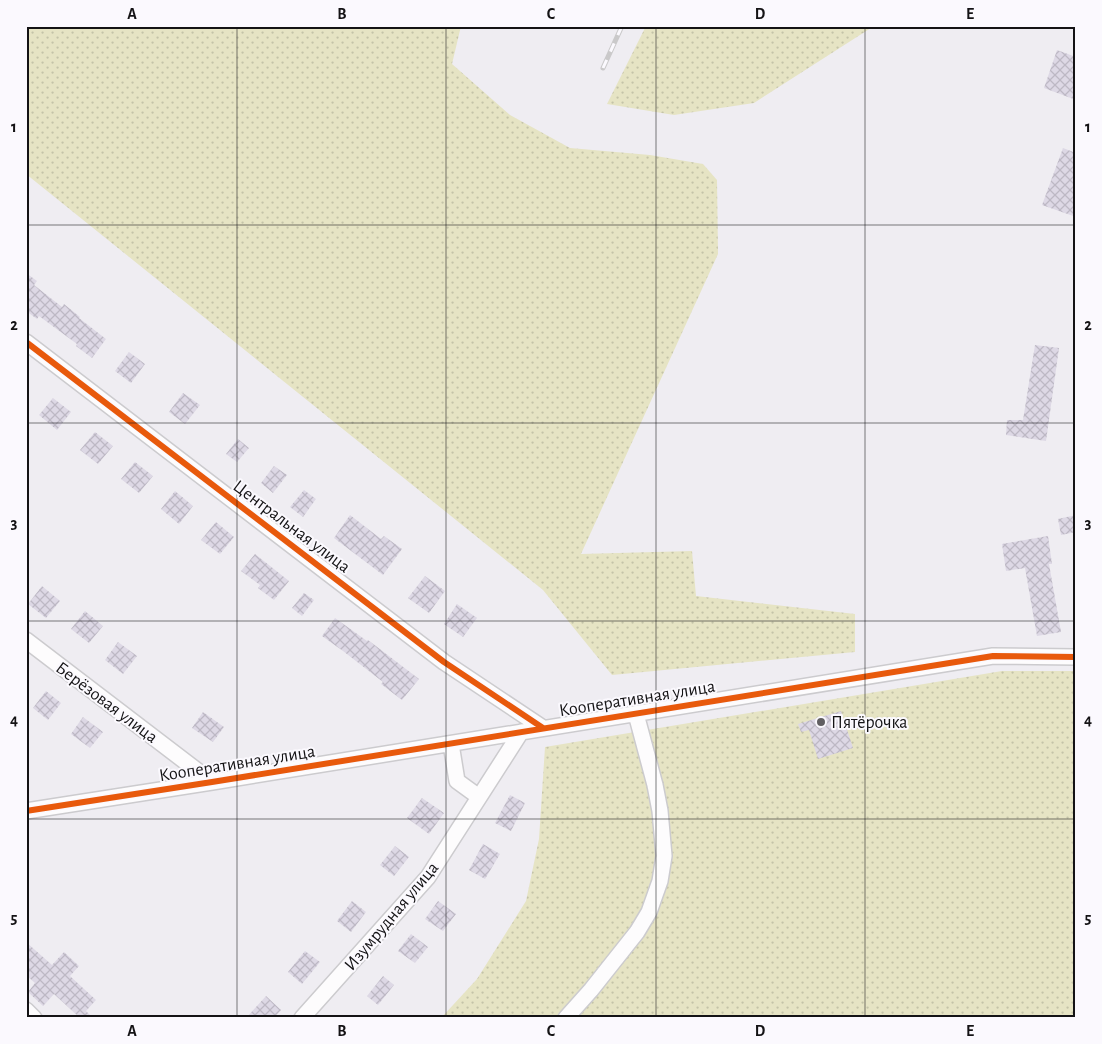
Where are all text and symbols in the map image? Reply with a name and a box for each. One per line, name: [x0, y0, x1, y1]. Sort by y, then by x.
text: A: [127, 6, 137, 22]
text: B: [337, 6, 347, 22]
text: C: [547, 6, 556, 22]
text: D: [755, 6, 766, 22]
text: E: [966, 6, 974, 22]
text: 1: [11, 119, 17, 135]
text: 1: [1085, 119, 1091, 135]
text: 2: [10, 317, 18, 333]
text: 2: [1084, 317, 1092, 333]
street label: Центральная улица: [229, 477, 353, 577]
text: 3: [11, 515, 18, 531]
text: 3: [1085, 515, 1092, 531]
street label: Берёзовая улица: [52, 659, 161, 747]
street label: Кооперативная улица: [558, 678, 717, 720]
text: 4: [10, 712, 18, 728]
text: 4: [1084, 712, 1092, 728]
place label: Пятёрочка: [831, 714, 908, 732]
marker: Пятёрочка: [815, 716, 827, 728]
street label: Кооперативная улица: [158, 743, 317, 785]
street label: Изумрудная улица: [341, 859, 442, 974]
text: 5: [11, 910, 18, 926]
text: 5: [1085, 910, 1092, 926]
text: A: [127, 1023, 137, 1039]
text: B: [337, 1023, 347, 1039]
text: C: [547, 1023, 556, 1039]
text: D: [755, 1023, 766, 1039]
text: E: [966, 1023, 974, 1039]

